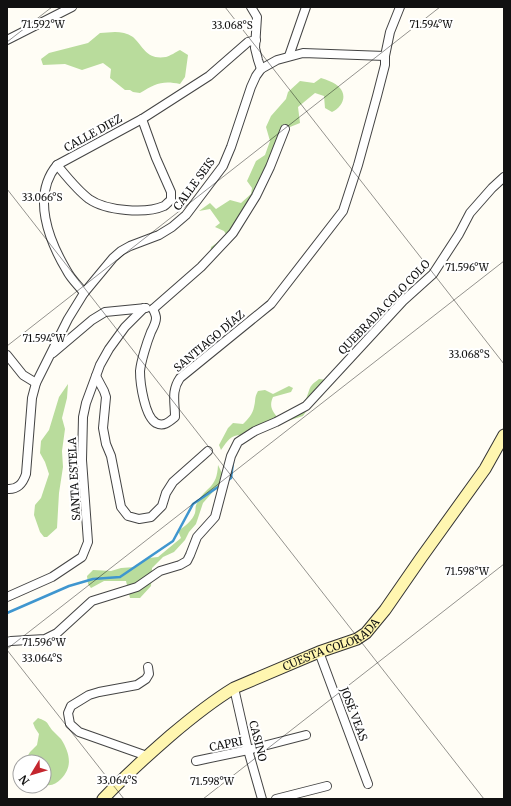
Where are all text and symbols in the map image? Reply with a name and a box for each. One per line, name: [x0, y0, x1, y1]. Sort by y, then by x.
text: 71.592°W: [21, 18, 66, 31]
text: 71.594°W: [409, 18, 454, 31]
text: 33.068°S: [211, 19, 253, 32]
street label: CALLE DIEZ: [61, 111, 125, 155]
street label: CALLE SEIS: [170, 155, 218, 213]
text: 33.066°S: [22, 191, 62, 204]
street label: QUEBRADA COLO COLO: [335, 257, 433, 357]
text: 71.596°W: [445, 261, 490, 274]
street label: SANTIAGO DÍAZ: [171, 307, 247, 375]
text: 71.594°W: [22, 332, 67, 345]
text: 33.068°S: [448, 348, 490, 361]
street label: SANTA ESTELA: [65, 437, 83, 521]
text: 71.598°W: [445, 565, 490, 578]
street label: CUESTA COLORADA: [280, 615, 383, 674]
text: 71.596°W: [22, 636, 67, 649]
text: 33.064°S: [22, 652, 62, 665]
street label: JOSÉ VEAS: [337, 684, 371, 743]
street label: CASINO: [246, 719, 270, 763]
street label: CAPRI: [208, 734, 244, 754]
north arrow: [12, 754, 52, 794]
text: N: [16, 772, 32, 788]
text: 33.064°S: [97, 774, 137, 787]
text: 71.598°W: [190, 775, 235, 788]

